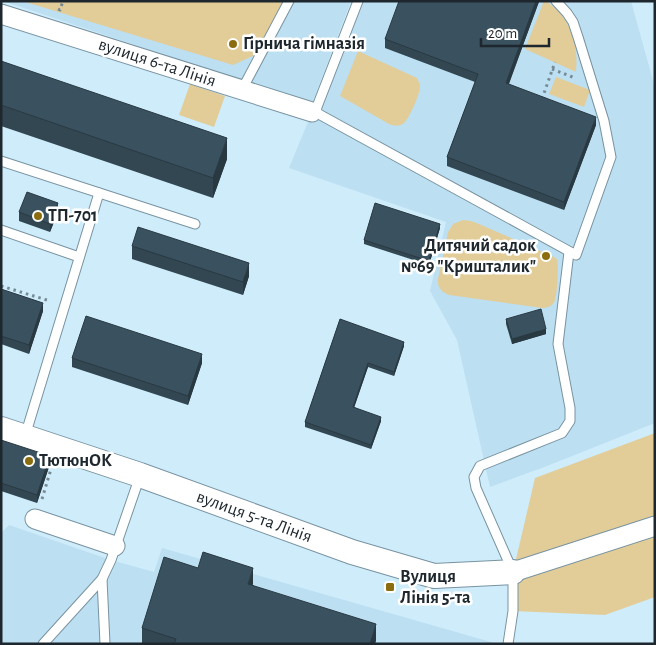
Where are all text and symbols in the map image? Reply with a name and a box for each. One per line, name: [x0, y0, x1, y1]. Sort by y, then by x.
scale bar: [481, 15, 548, 47]
text: 20 m: [488, 26, 517, 41]
place label: Гірнича гімназія: [243, 35, 365, 53]
street label: вулиця 6-та Лінія: [96, 36, 218, 90]
marker: Гірнича гімназія: [227, 38, 239, 50]
place label: ТП-701: [48, 207, 98, 225]
marker: ТП-701: [32, 210, 44, 222]
place label: Дитячий садок №69 "Кришталик": [401, 237, 536, 276]
marker: Дитячий садок №69 "Кришталик": [540, 250, 552, 262]
place label: ТютюнОК: [39, 452, 112, 470]
marker: ТютюнОК: [23, 455, 35, 467]
street label: вулиця 5-та Лінія: [194, 488, 314, 546]
place label: Вулиця Лінія 5-та: [400, 568, 471, 607]
marker: Вулиця Лінія 5-та: [384, 581, 396, 593]

